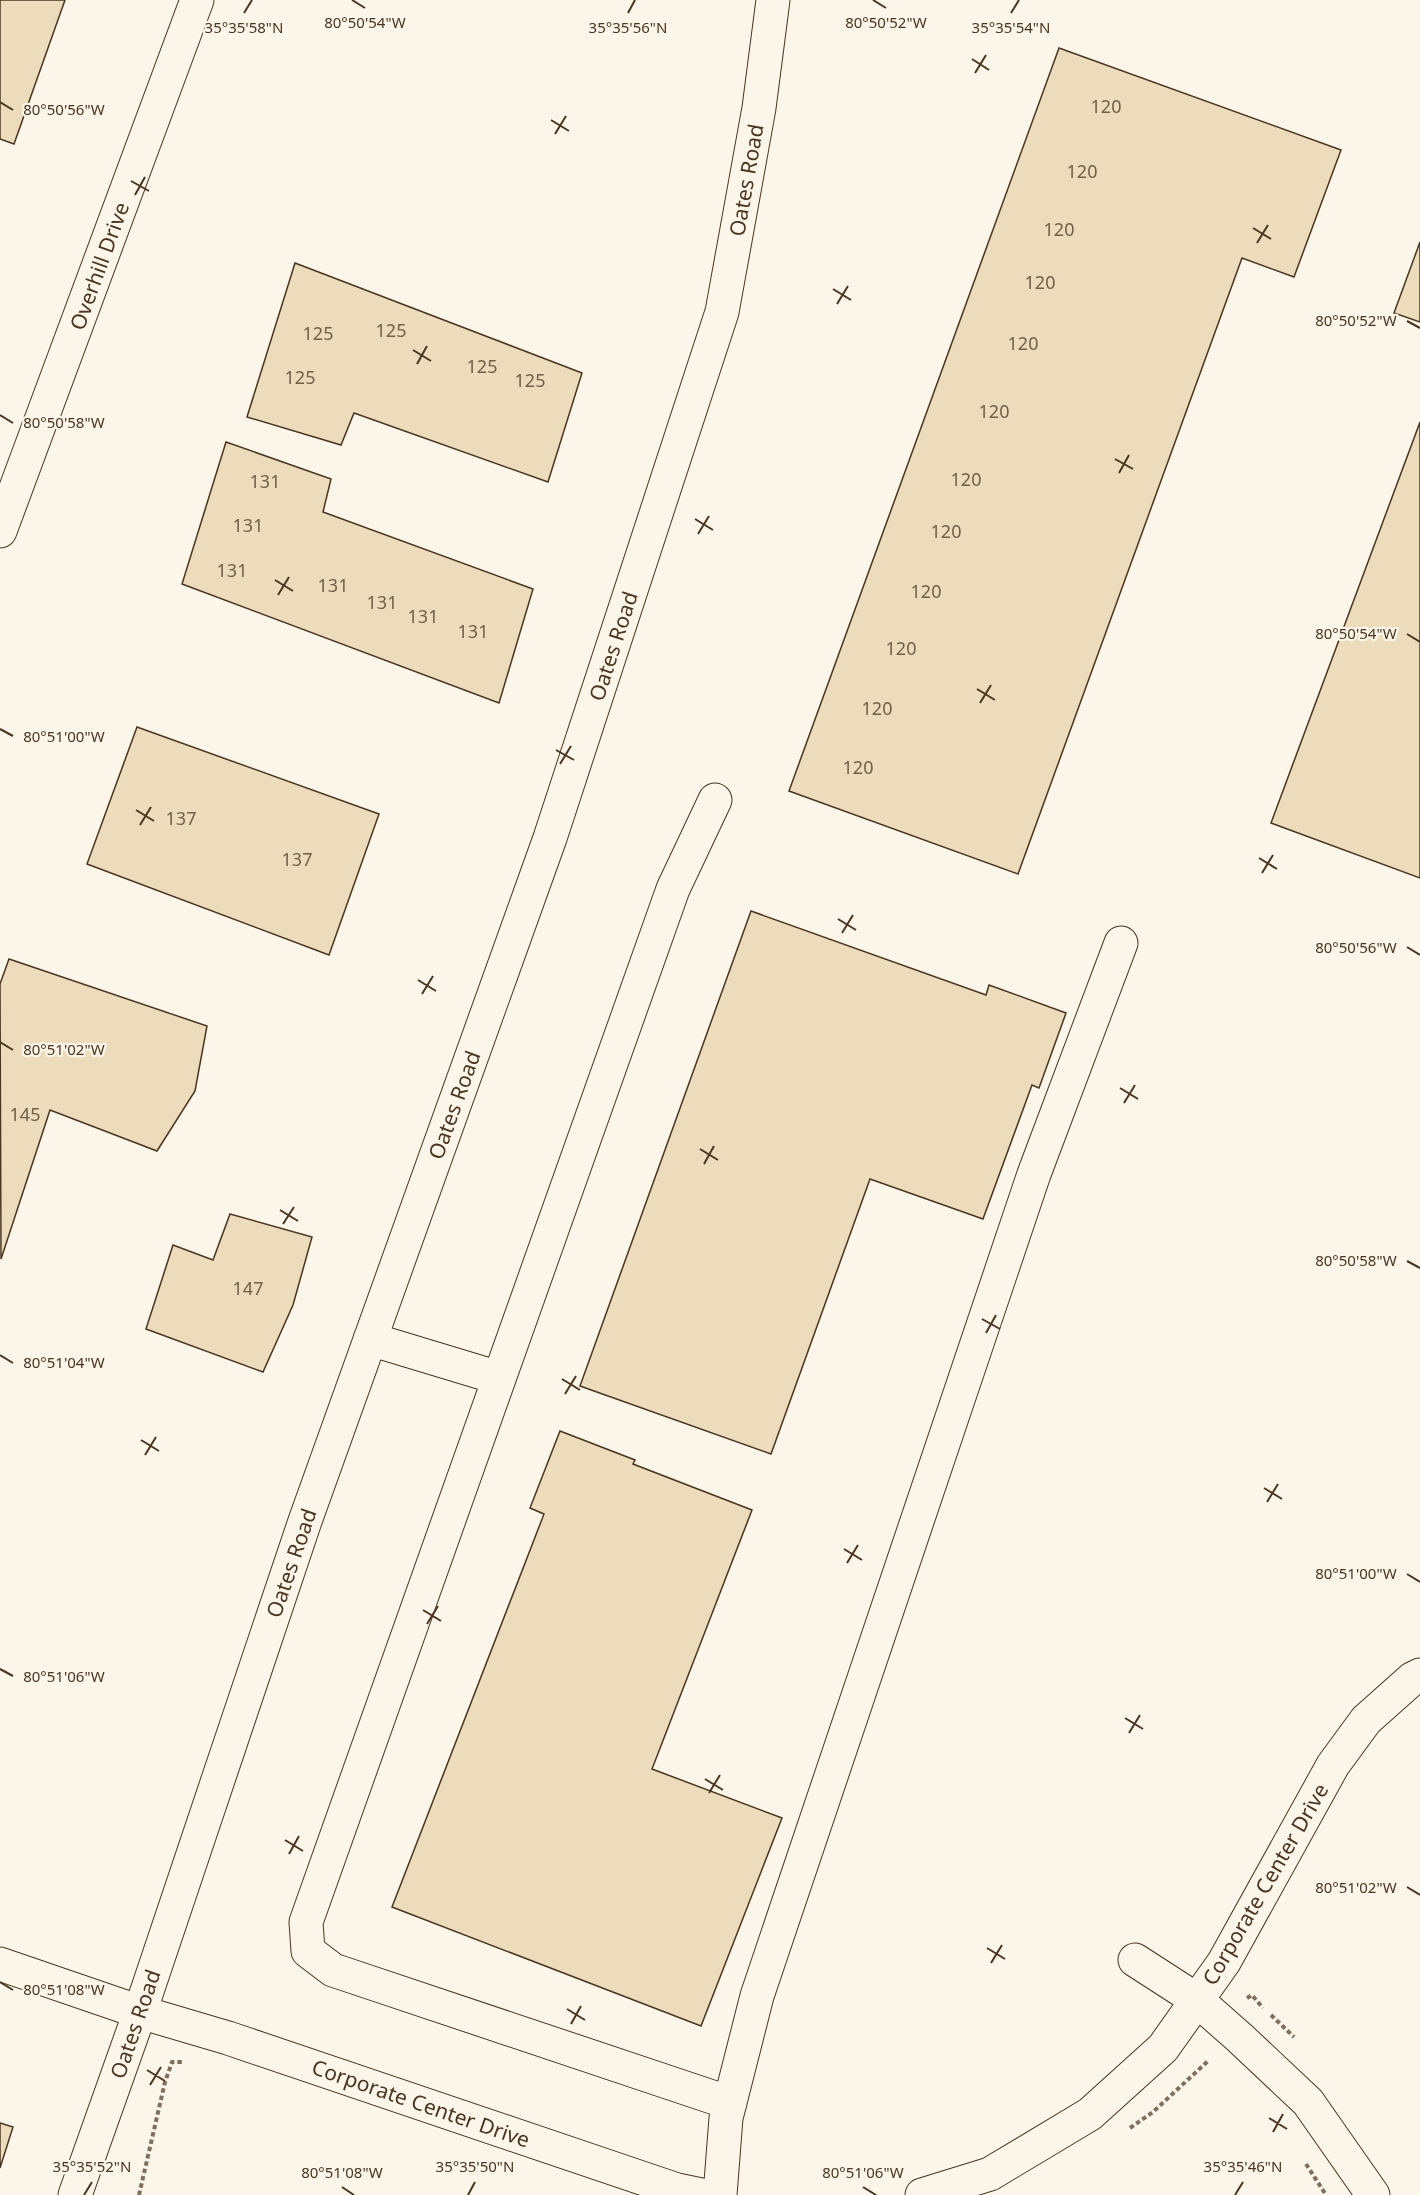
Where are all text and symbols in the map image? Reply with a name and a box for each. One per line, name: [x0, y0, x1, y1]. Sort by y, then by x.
text: 80°50'54"W: [324, 12, 406, 32]
text: 80°50'52"W: [845, 12, 927, 32]
text: 35°35'58"N: [205, 17, 283, 37]
text: 35°35'56"N: [589, 17, 667, 37]
text: 35°35'54"N: [972, 17, 1050, 37]
house number: 120: [1091, 94, 1121, 118]
text: 80°50'56"W: [23, 99, 105, 119]
street label: Oates Road: [722, 122, 770, 238]
house number: 120: [1067, 159, 1097, 183]
street label: Overhill Drive: [63, 198, 135, 334]
house number: 120: [1044, 217, 1074, 241]
house number: 120: [1025, 270, 1055, 294]
text: 80°50'52"W: [1315, 310, 1397, 330]
house number: 125: [376, 318, 406, 342]
house number: 125: [303, 321, 333, 345]
house number: 120: [1008, 331, 1038, 355]
house number: 125: [467, 354, 497, 378]
house number: 125: [285, 365, 315, 389]
house number: 125: [515, 368, 545, 392]
house number: 120: [979, 399, 1009, 423]
text: 80°50'58"W: [23, 412, 105, 432]
house number: 120: [951, 467, 981, 491]
house number: 131: [250, 469, 280, 493]
house number: 131: [233, 513, 263, 537]
house number: 120: [931, 519, 961, 543]
house number: 131: [217, 558, 247, 582]
house number: 131: [318, 573, 348, 597]
house number: 120: [911, 579, 941, 603]
street label: Oates Road: [582, 588, 644, 704]
house number: 131: [367, 590, 397, 614]
house number: 131: [408, 604, 438, 628]
house number: 131: [458, 619, 488, 643]
text: 80°50'54"W: [1315, 623, 1397, 643]
house number: 120: [886, 636, 916, 660]
house number: 120: [862, 696, 892, 720]
text: 80°51'00"W: [23, 726, 105, 746]
house number: 120: [843, 755, 873, 779]
house number: 137: [166, 806, 196, 830]
house number: 137: [282, 847, 312, 871]
text: 80°50'56"W: [1315, 937, 1397, 957]
text: 80°51'02"W: [23, 1039, 105, 1059]
street label: Oates Road: [421, 1047, 487, 1163]
house number: 145: [10, 1102, 40, 1126]
text: 80°50'58"W: [1315, 1250, 1397, 1270]
house number: 147: [233, 1276, 263, 1300]
text: 80°51'04"W: [23, 1352, 105, 1372]
street label: Oates Road: [259, 1505, 323, 1621]
text: 80°51'00"W: [1315, 1563, 1397, 1583]
text: 80°51'06"W: [23, 1666, 105, 1686]
street label: Corporate Center Drive: [1196, 1778, 1334, 1990]
text: 80°51'02"W: [1315, 1877, 1397, 1897]
street label: Oates Road: [103, 1966, 167, 2082]
text: 80°51'08"W: [23, 1979, 105, 1999]
street label: Corporate Center Drive: [308, 2053, 534, 2153]
text: 35°35'52"N: [53, 2156, 131, 2176]
text: 35°35'50"N: [436, 2156, 514, 2176]
text: 35°35'46"N: [1204, 2156, 1282, 2176]
text: 80°51'08"W: [301, 2162, 383, 2182]
text: 80°51'06"W: [822, 2162, 904, 2182]

